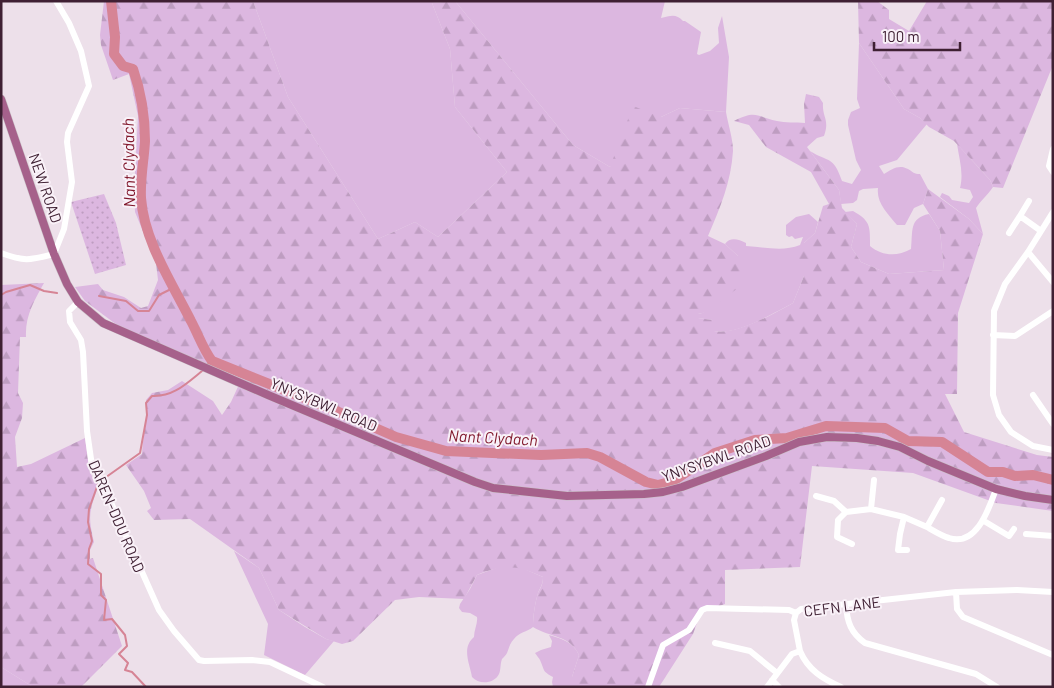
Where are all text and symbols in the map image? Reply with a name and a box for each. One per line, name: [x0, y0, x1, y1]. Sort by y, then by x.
scale bar: [874, 20, 960, 52]
text: 100 m: [882, 27, 920, 45]
water label: Nant Clydach: [118, 118, 138, 208]
street label: NEW ROAD: [26, 151, 66, 225]
street label: YNYSYBWL ROAD: [268, 373, 380, 435]
water label: Nant Clydach: [448, 425, 538, 449]
street label: YNYSYBWL ROAD: [659, 431, 773, 485]
street label: DAREN-DDU ROAD: [85, 457, 149, 575]
street label: CEFN LANE: [803, 592, 881, 620]

